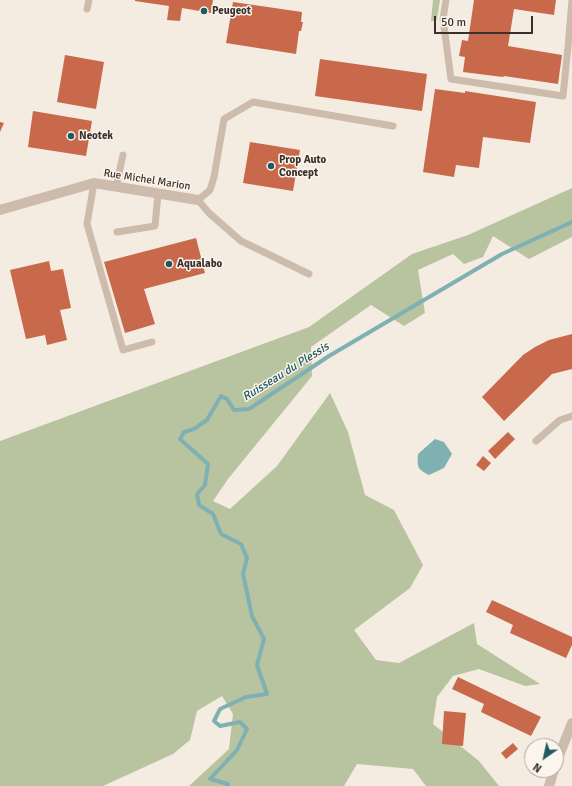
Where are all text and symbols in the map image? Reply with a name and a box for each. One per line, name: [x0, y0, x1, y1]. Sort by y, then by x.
place label: Peugeot: [212, 4, 251, 18]
marker: Peugeot: [199, 6, 209, 16]
scale bar: [436, 8, 535, 34]
text: 50 m: [441, 15, 466, 30]
place label: Neotek: [79, 129, 113, 143]
marker: Neotek: [66, 131, 76, 141]
place label: Prop Auto Concept: [279, 153, 326, 179]
marker: Prop Auto Concept: [266, 161, 276, 171]
street label: Rue Michel Marion: [103, 167, 191, 193]
place label: Aqualabo: [177, 257, 222, 271]
marker: Aqualabo: [164, 259, 174, 269]
water label: Ruisseau du Plessis: [240, 340, 332, 404]
north arrow: [524, 738, 564, 778]
text: N: [531, 760, 544, 775]

